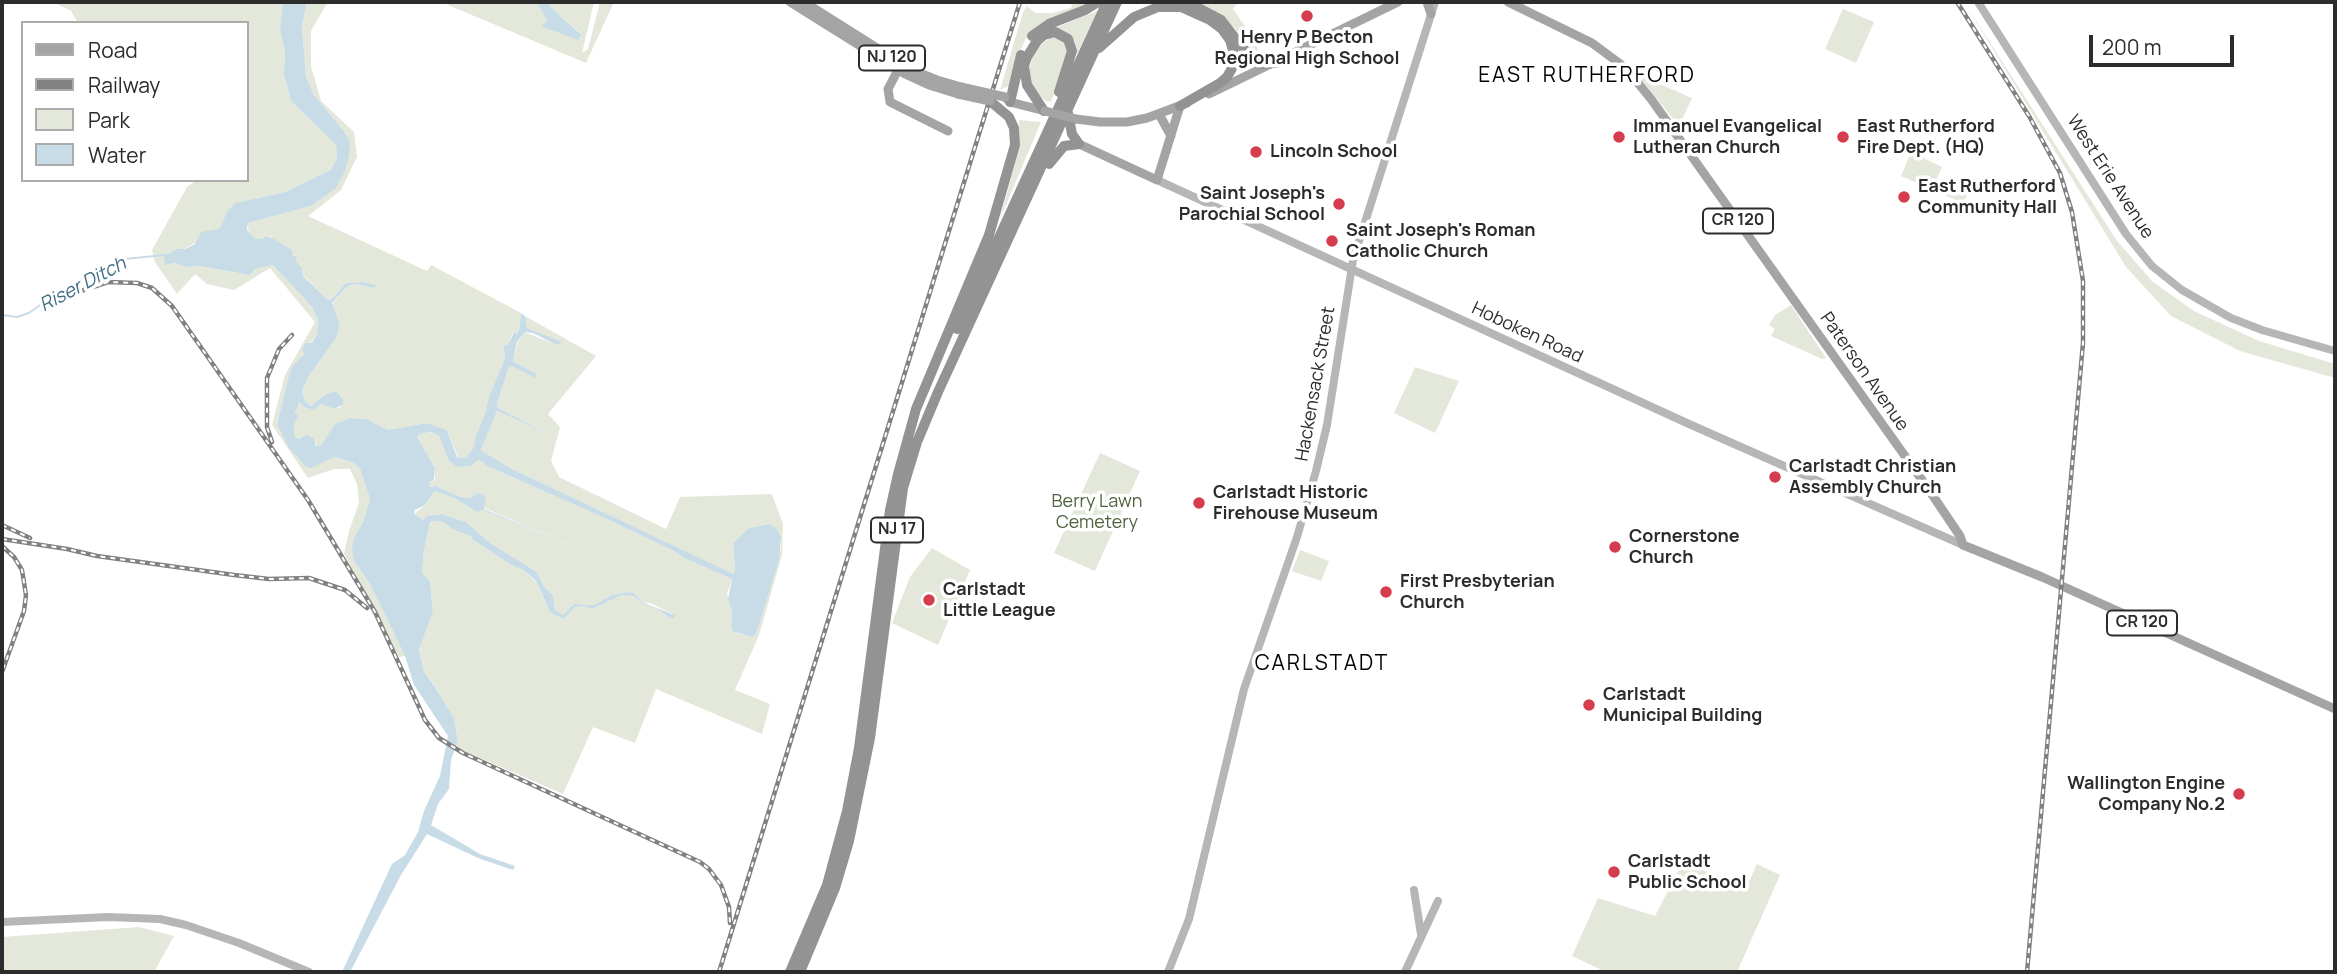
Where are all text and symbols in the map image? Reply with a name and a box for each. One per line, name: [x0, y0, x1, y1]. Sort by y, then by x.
marker: Henry P Becton Regional High School: [1299, 8, 1315, 24]
legend: [21, 21, 248, 182]
scale bar: [2092, 21, 2237, 65]
place label: Henry P Becton Regional High School: [1215, 27, 1399, 70]
text: 200 m: [2102, 33, 2162, 61]
text: Road: [88, 36, 138, 64]
road number: NJ 120: [859, 46, 925, 71]
district label: EAST RUTHERFORD: [1480, 63, 1694, 89]
text: Railway: [88, 71, 160, 99]
text: Park: [88, 106, 130, 134]
street label: West Erie Avenue: [2062, 111, 2158, 243]
place label: Immanuel Evangelical Lutheran Church: [1633, 116, 1822, 158]
place label: East Rutherford Fire Dept. (HQ): [1857, 116, 1995, 158]
marker: Immanuel Evangelical Lutheran Church: [1611, 129, 1627, 145]
marker: East Rutherford Fire Dept. (HQ): [1835, 129, 1851, 145]
text: Water: [88, 141, 146, 169]
place label: Lincoln School: [1270, 141, 1398, 163]
marker: Lincoln School: [1248, 144, 1264, 160]
place label: East Rutherford Community Hall: [1918, 176, 2057, 218]
place label: Saint Joseph's Parochial School: [1179, 183, 1325, 226]
marker: East Rutherford Community Hall: [1896, 189, 1912, 205]
marker: Saint Joseph's Parochial School: [1331, 196, 1347, 212]
road number: CR 120: [1703, 209, 1773, 234]
place label: Saint Joseph's Roman Catholic Church: [1346, 220, 1536, 262]
marker: Saint Joseph's Roman Catholic Church: [1324, 233, 1340, 249]
water label: Riser Ditch: [36, 253, 130, 317]
street label: Hoboken Road: [1468, 298, 1586, 368]
street label: Hackensack Street: [1292, 305, 1340, 463]
street label: Paterson Avenue: [1815, 308, 1913, 436]
place label: Carlstadt Christian Assembly Church: [1789, 456, 1956, 498]
marker: Carlstadt Christian Assembly Church: [1767, 469, 1783, 485]
place label: Carlstadt Historic Firehouse Museum: [1213, 482, 1378, 524]
park label: Berry Lawn Cemetery: [1052, 491, 1142, 534]
marker: Carlstadt Historic Firehouse Museum: [1191, 495, 1207, 511]
road number: NJ 17: [871, 517, 923, 542]
place label: Cornerstone Church: [1629, 526, 1739, 568]
marker: Cornerstone Church: [1607, 539, 1623, 555]
place label: First Presbyterian Church: [1400, 571, 1555, 614]
place label: Carlstadt Little League: [943, 579, 1055, 622]
marker: First Presbyterian Church: [1378, 584, 1394, 600]
marker: Carlstadt Little League: [921, 592, 937, 608]
road number: CR 120: [2107, 610, 2177, 636]
district label: CARLSTADT: [1256, 651, 1388, 677]
place label: Carlstadt Municipal Building: [1603, 684, 1762, 726]
marker: Carlstadt Municipal Building: [1581, 697, 1597, 713]
place label: Wallington Engine Company No.2: [2067, 773, 2225, 816]
marker: Wallington Engine Company No.2: [2231, 786, 2247, 802]
place label: Carlstadt Public School: [1628, 851, 1747, 894]
marker: Carlstadt Public School: [1606, 864, 1622, 880]

